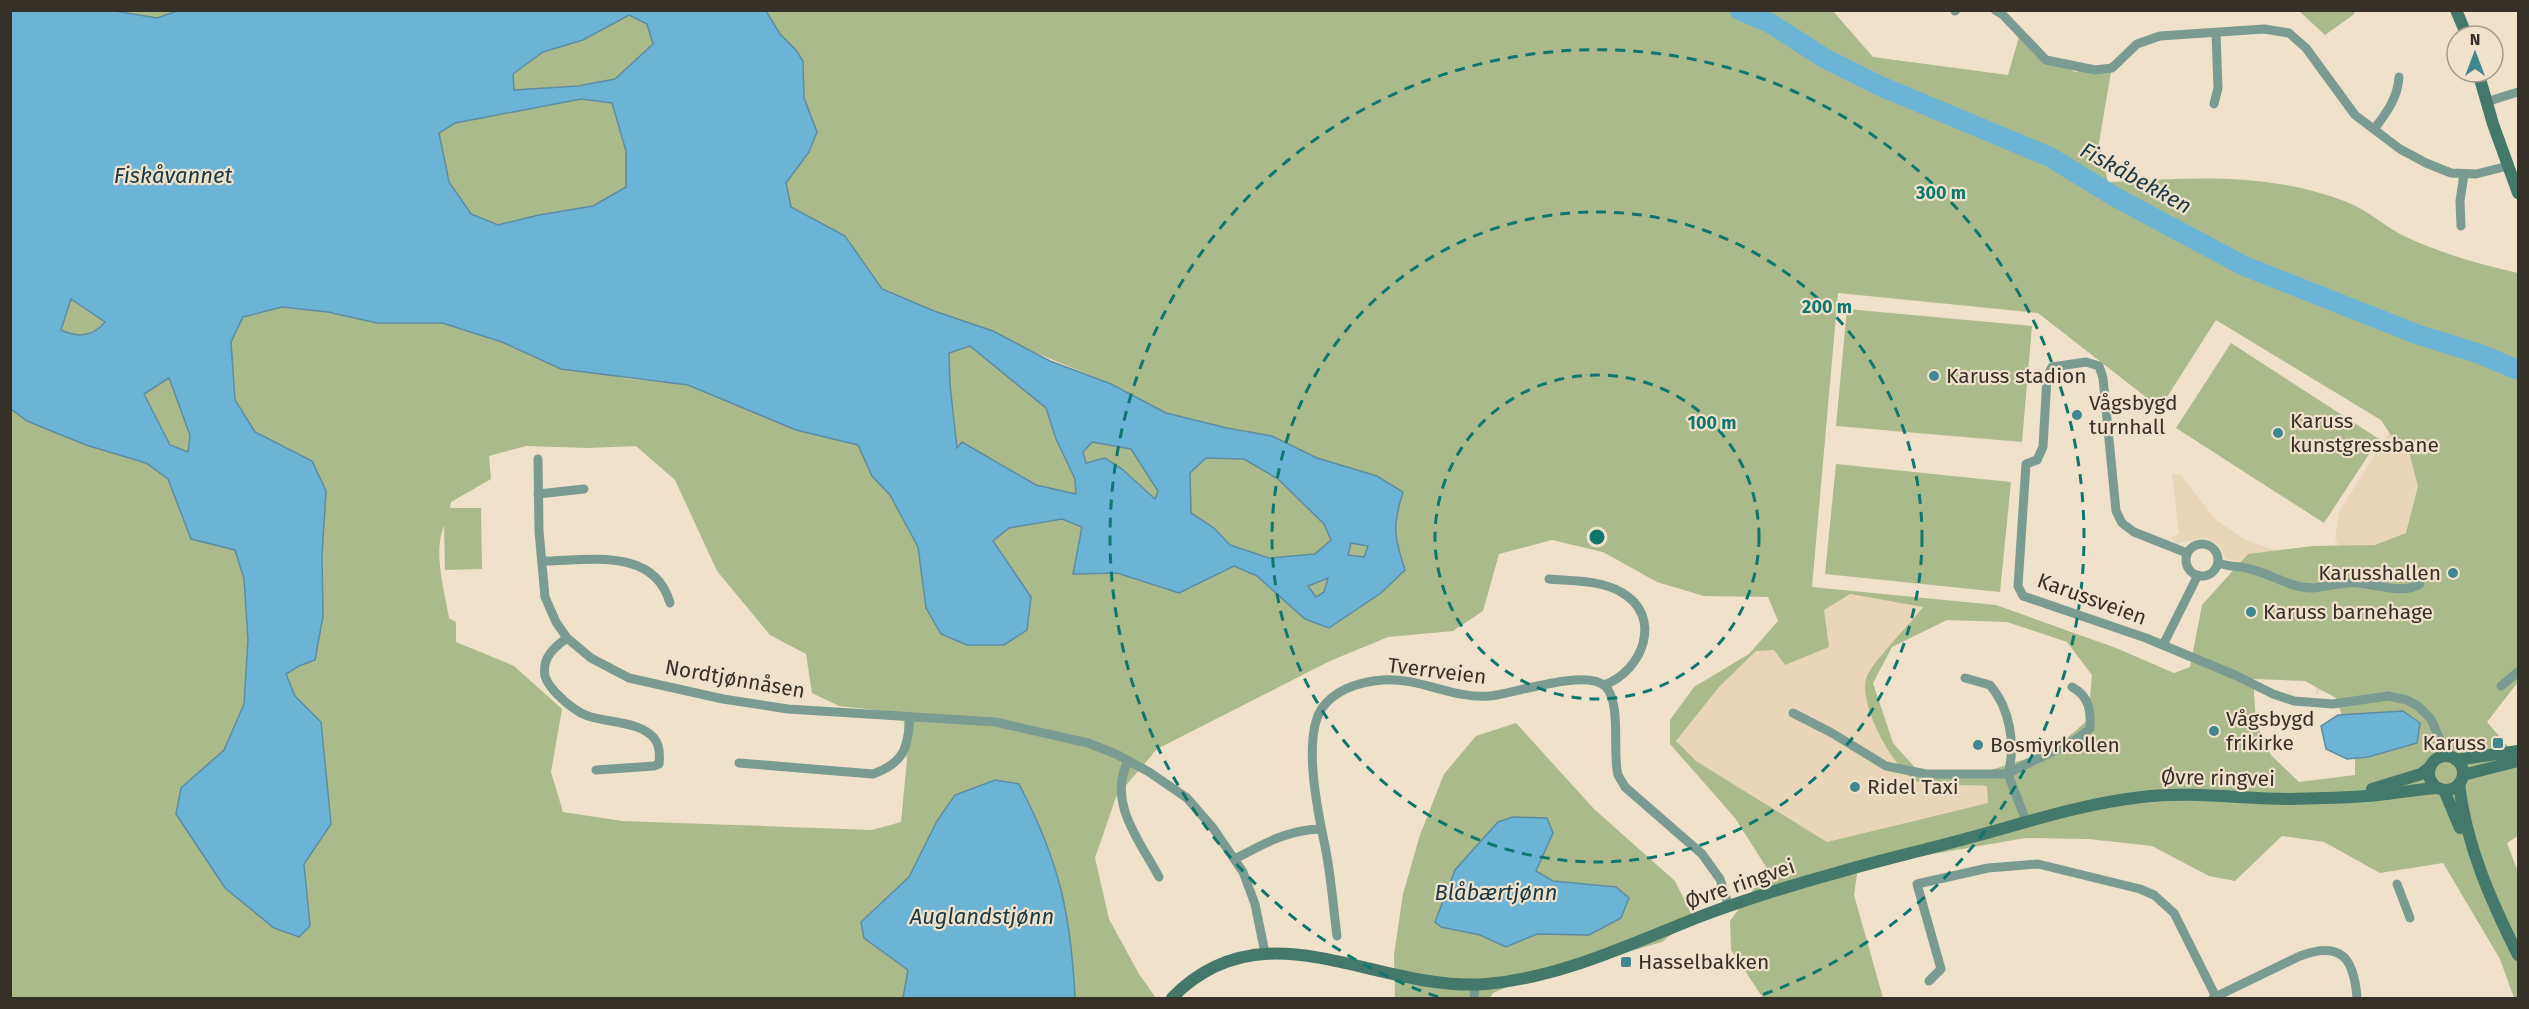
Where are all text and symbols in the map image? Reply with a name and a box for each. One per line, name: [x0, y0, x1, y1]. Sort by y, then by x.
north arrow: [2445, 24, 2505, 84]
text: N: [2470, 30, 2480, 49]
water label: Fiskåbekken: [2076, 136, 2196, 220]
water label: Fiskåvannet: [114, 162, 232, 189]
text: 300 m: [1915, 182, 1966, 204]
text: 200 m: [1802, 296, 1852, 318]
place label: Karuss stadion: [1946, 363, 2087, 389]
marker: Karuss stadion: [1927, 369, 1941, 383]
place label: Vågsbygd turnhall: [2089, 390, 2177, 440]
marker: Vågsbygd turnhall: [2070, 408, 2084, 422]
place label: Karuss kunstgressbane: [2290, 408, 2439, 458]
text: 100 m: [1688, 412, 1736, 434]
marker: Karuss kunstgressbane: [2271, 426, 2285, 440]
centre of rings: [1587, 527, 1607, 547]
place label: Karusshallen: [2318, 560, 2441, 586]
marker: Karusshallen: [2446, 566, 2460, 580]
street label: Karussveien: [2034, 567, 2150, 631]
place label: Karuss barnehage: [2263, 599, 2433, 625]
marker: Karuss barnehage: [2244, 605, 2258, 619]
street label: Tverrveien: [1386, 652, 1488, 690]
street label: Nordtjønnåsen: [663, 654, 807, 704]
place label: Vågsbygd frikirke: [2226, 706, 2314, 756]
marker: Vågsbygd frikirke: [2207, 724, 2221, 738]
place label: Karuss: [2423, 730, 2486, 756]
place label: Bosmyrkollen: [1990, 732, 2120, 758]
marker: Karuss: [2491, 736, 2505, 750]
marker: Bosmyrkollen: [1971, 738, 1985, 752]
street label: Øvre ringvei: [2161, 764, 2275, 792]
place label: Ridel Taxi: [1867, 774, 1959, 800]
marker: Ridel Taxi: [1848, 780, 1862, 794]
street label: Øvre ringvei: [1682, 853, 1798, 915]
water label: Blåbærtjønn: [1434, 879, 1558, 906]
water label: Auglandstjønn: [909, 903, 1054, 930]
place label: Hasselbakken: [1638, 949, 1769, 975]
marker: Hasselbakken: [1619, 955, 1633, 969]

